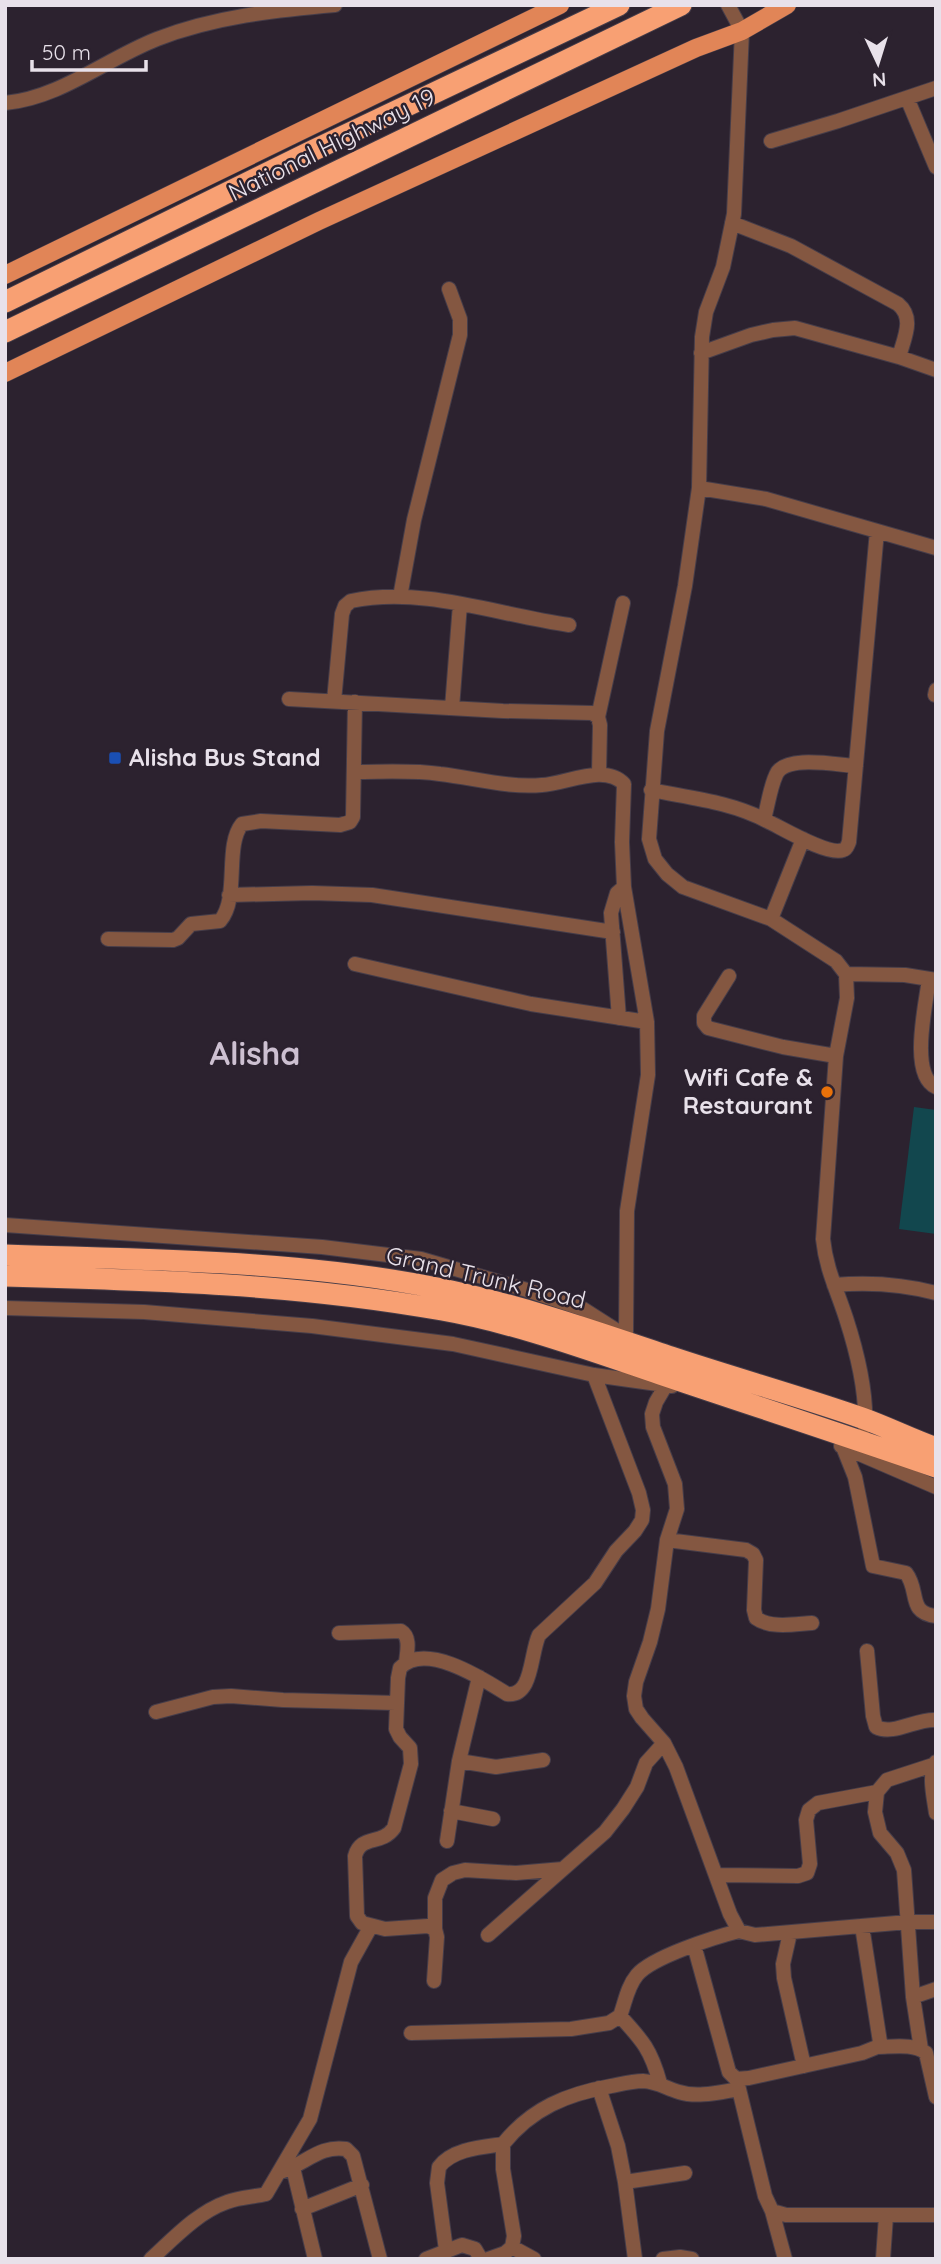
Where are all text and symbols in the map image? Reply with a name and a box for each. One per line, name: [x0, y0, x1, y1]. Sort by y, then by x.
scale bar: [32, 28, 145, 72]
north arrow: [843, 28, 913, 98]
text: 50 m: [42, 39, 91, 65]
text: N: [871, 68, 887, 92]
street label: National Highway 19: [223, 81, 440, 207]
place label: Alisha Bus Stand: [129, 742, 321, 772]
marker: Alisha Bus Stand: [107, 750, 123, 766]
district label: Alisha: [210, 1033, 300, 1073]
place label: Wifi Cafe & Restaurant: [683, 1062, 813, 1120]
marker: Wifi Cafe & Restaurant: [819, 1084, 835, 1100]
street label: Grand Trunk Road: [384, 1239, 589, 1315]

